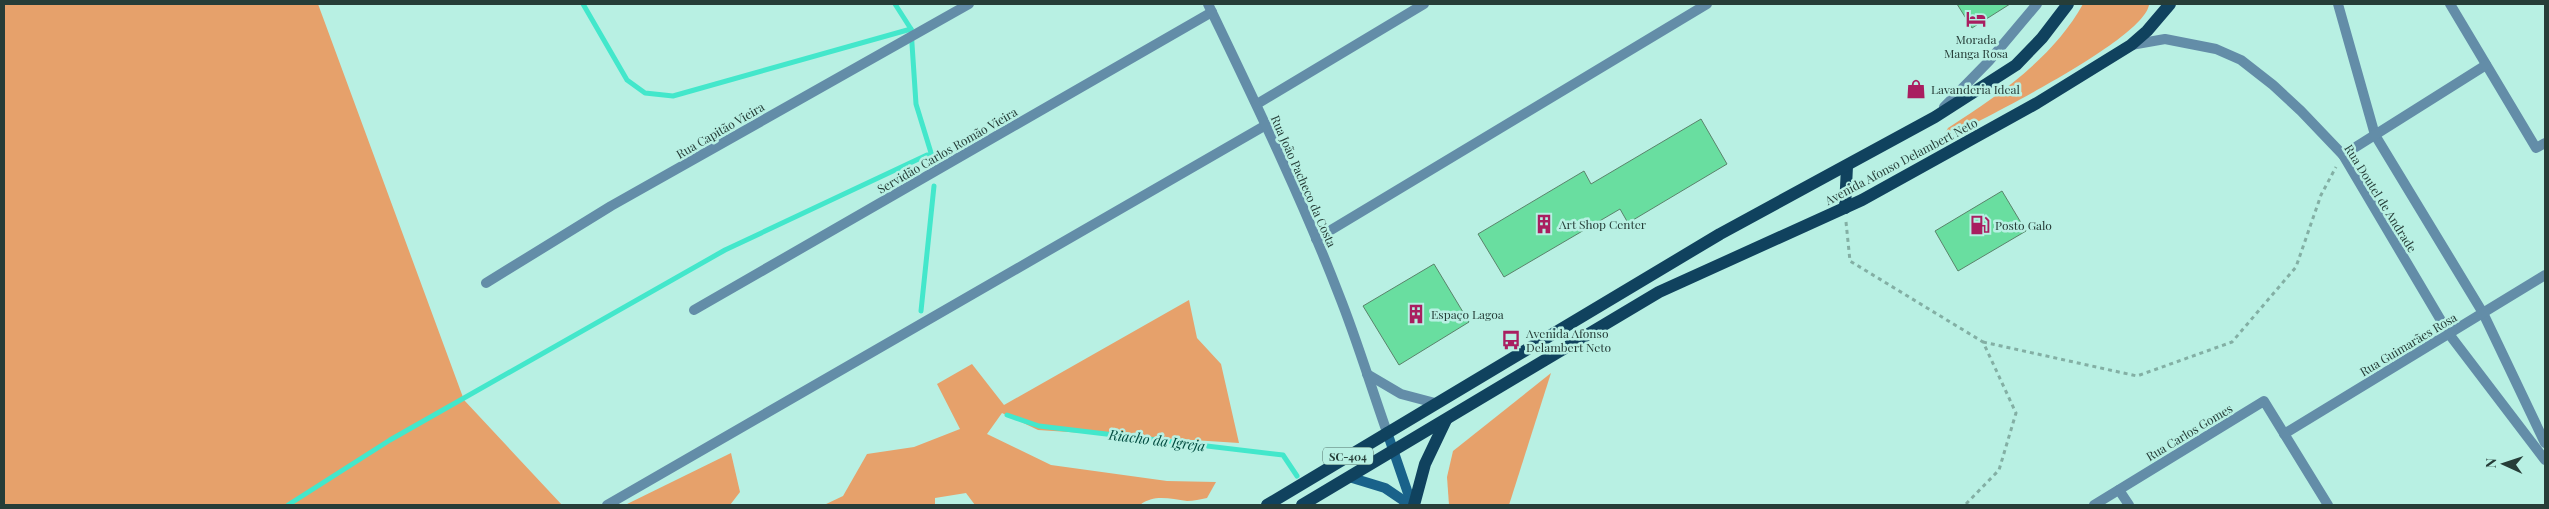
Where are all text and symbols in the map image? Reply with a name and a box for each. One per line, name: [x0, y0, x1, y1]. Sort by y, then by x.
hotel icon: Morada Manga Rosa: [1965, 8, 1987, 30]
place label: Morada Manga Rosa: [1944, 31, 2008, 61]
shop icon: Lavanderia Ideal: [1905, 78, 1927, 100]
place label: Lavanderia Ideal: [1931, 81, 2021, 97]
street label: Rua Capitão Vieira: [673, 98, 767, 162]
street label: Servidão Carlos Romão Vieira: [874, 103, 1020, 197]
street label: Rua João Pacheco da Costa: [1268, 112, 1340, 250]
street label: Avenida Afonso Delambert Neto: [1821, 114, 1980, 209]
street label: Rua Doutel de Andrade: [2341, 141, 2421, 255]
building icon: Art Shop Center: [1533, 213, 1555, 235]
fuel station icon: Posto Galo: [1969, 214, 1991, 236]
place label: Art Shop Center: [1558, 216, 1647, 232]
place label: Posto Galo: [1995, 217, 2052, 233]
building icon: Espaço Lagoa: [1405, 303, 1427, 325]
place label: Espaço Lagoa: [1431, 306, 1504, 322]
street label: Rua Guimarães Rosa: [2356, 309, 2460, 379]
place label: Avenida Afonso Delambert Neto: [1525, 325, 1612, 355]
bus stop icon: Avenida Afonso Delambert Neto: [1500, 329, 1522, 351]
street label: Rua Carlos Gomes: [2143, 400, 2235, 464]
water label: Riacho da Igreja: [1107, 425, 1206, 455]
north arrow: [2479, 439, 2529, 489]
road number: SC-404: [1323, 448, 1373, 464]
text: N: [2481, 458, 2500, 469]

